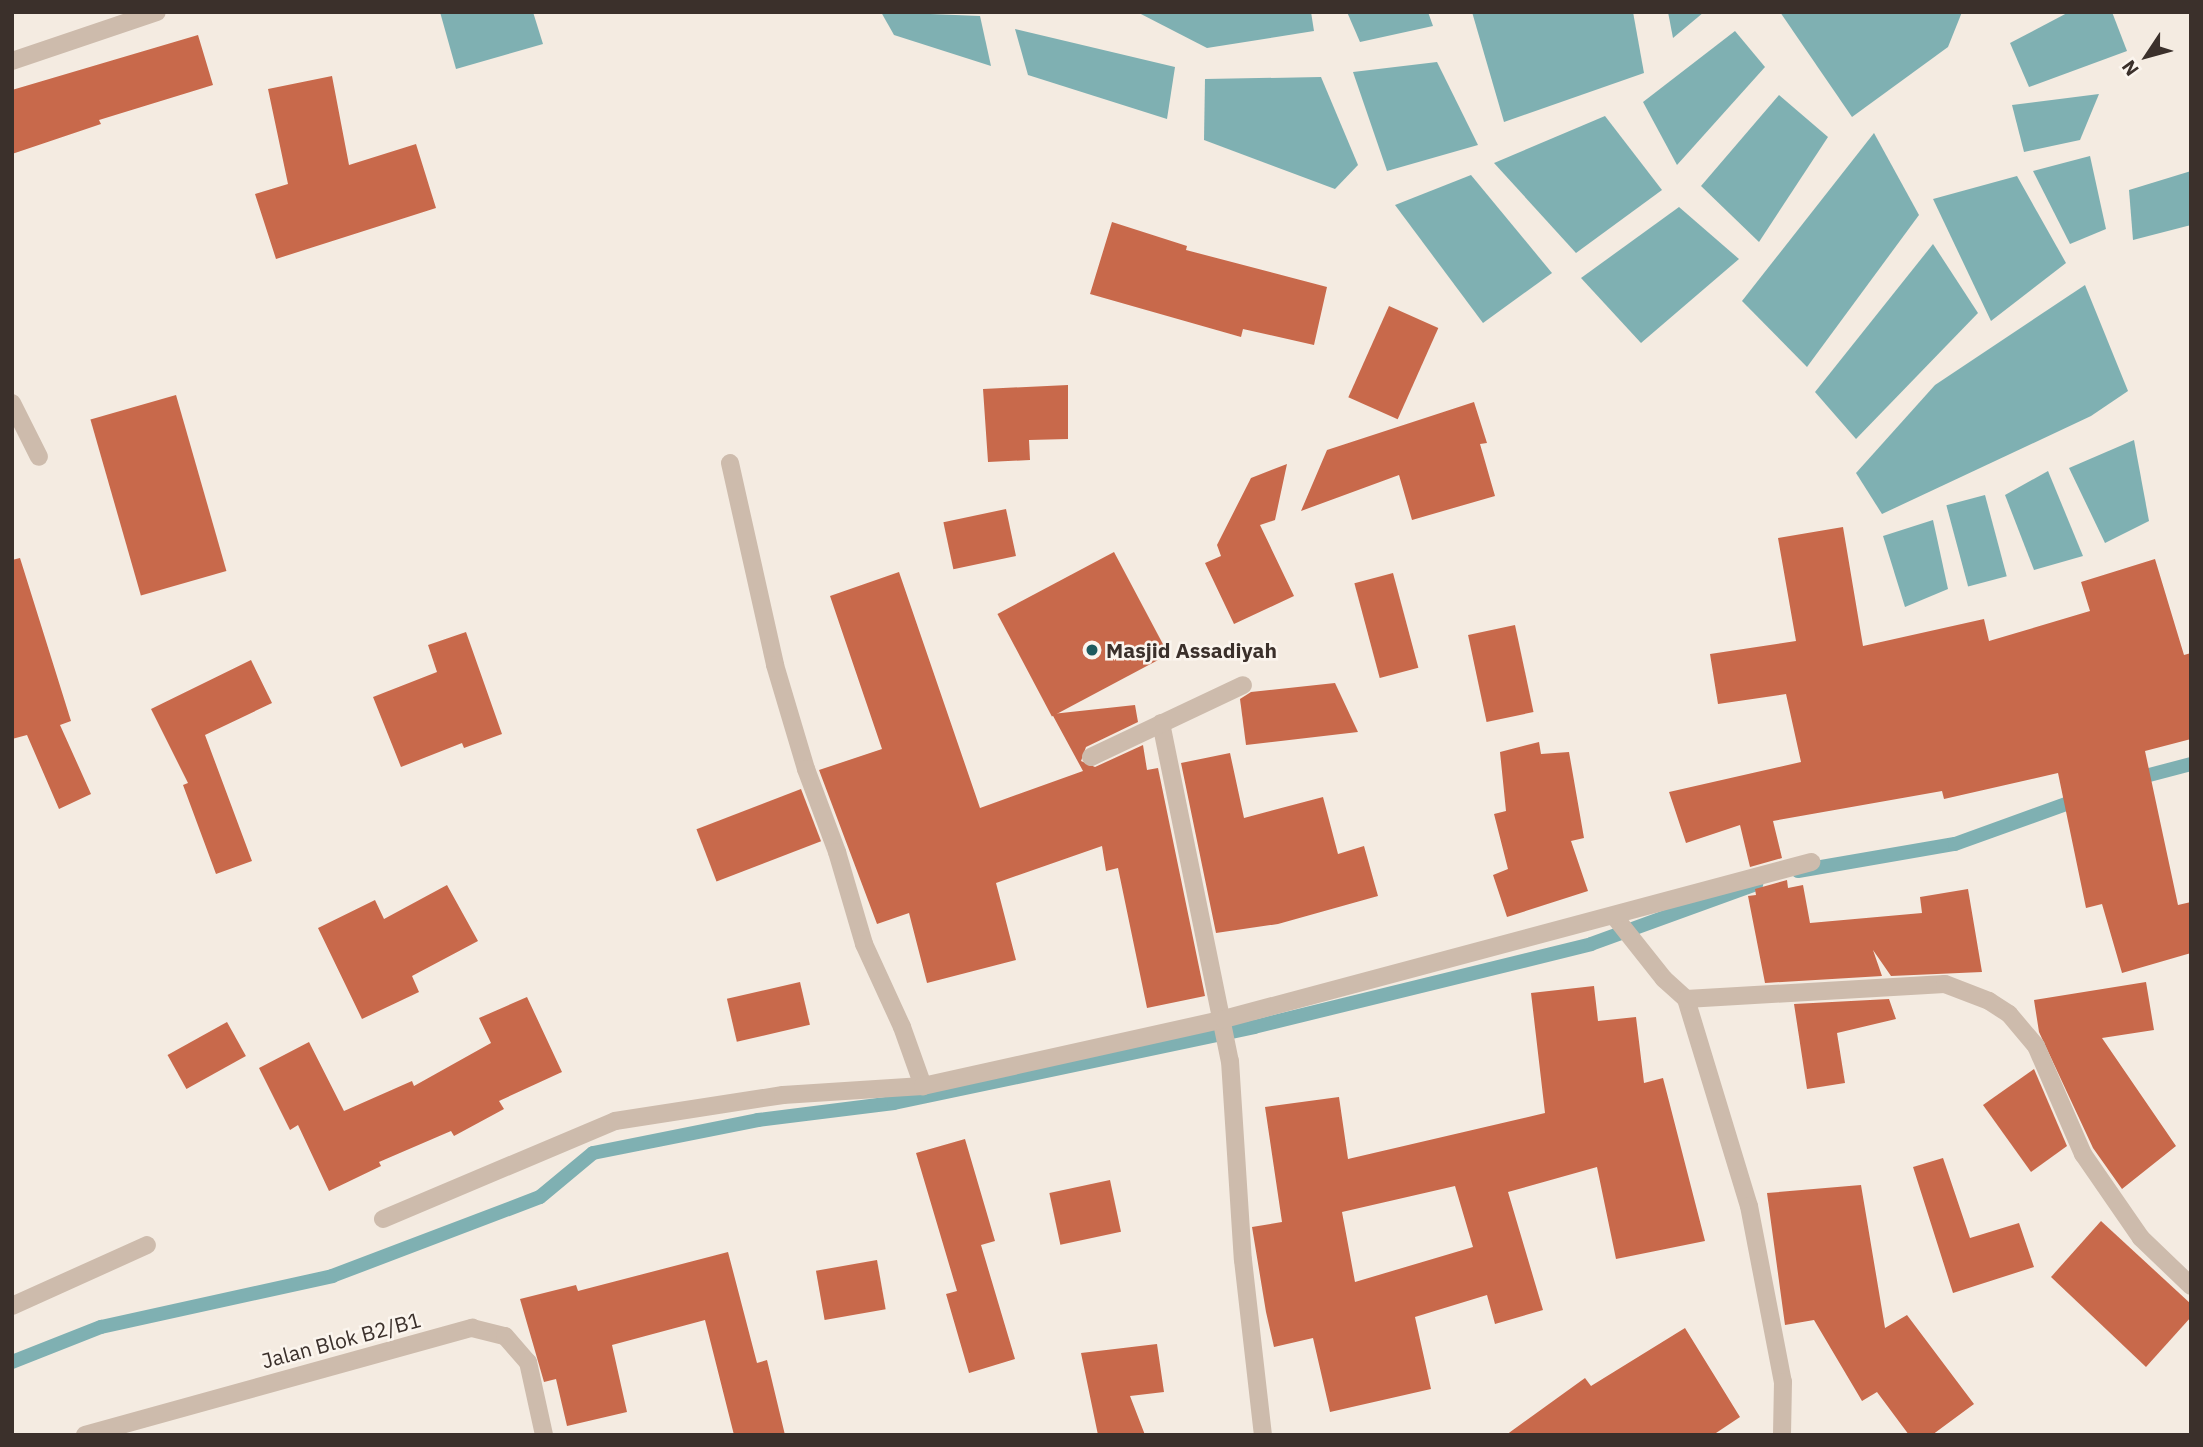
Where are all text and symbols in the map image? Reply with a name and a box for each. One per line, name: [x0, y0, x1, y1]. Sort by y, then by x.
north arrow: [2112, 21, 2182, 91]
text: N: [2116, 56, 2144, 81]
place label: Masjid Assadiyah: [1106, 637, 1277, 663]
marker: Masjid Assadiyah: [1084, 642, 1100, 658]
street label: Jalan Blok B2/B1: [259, 1307, 423, 1373]

